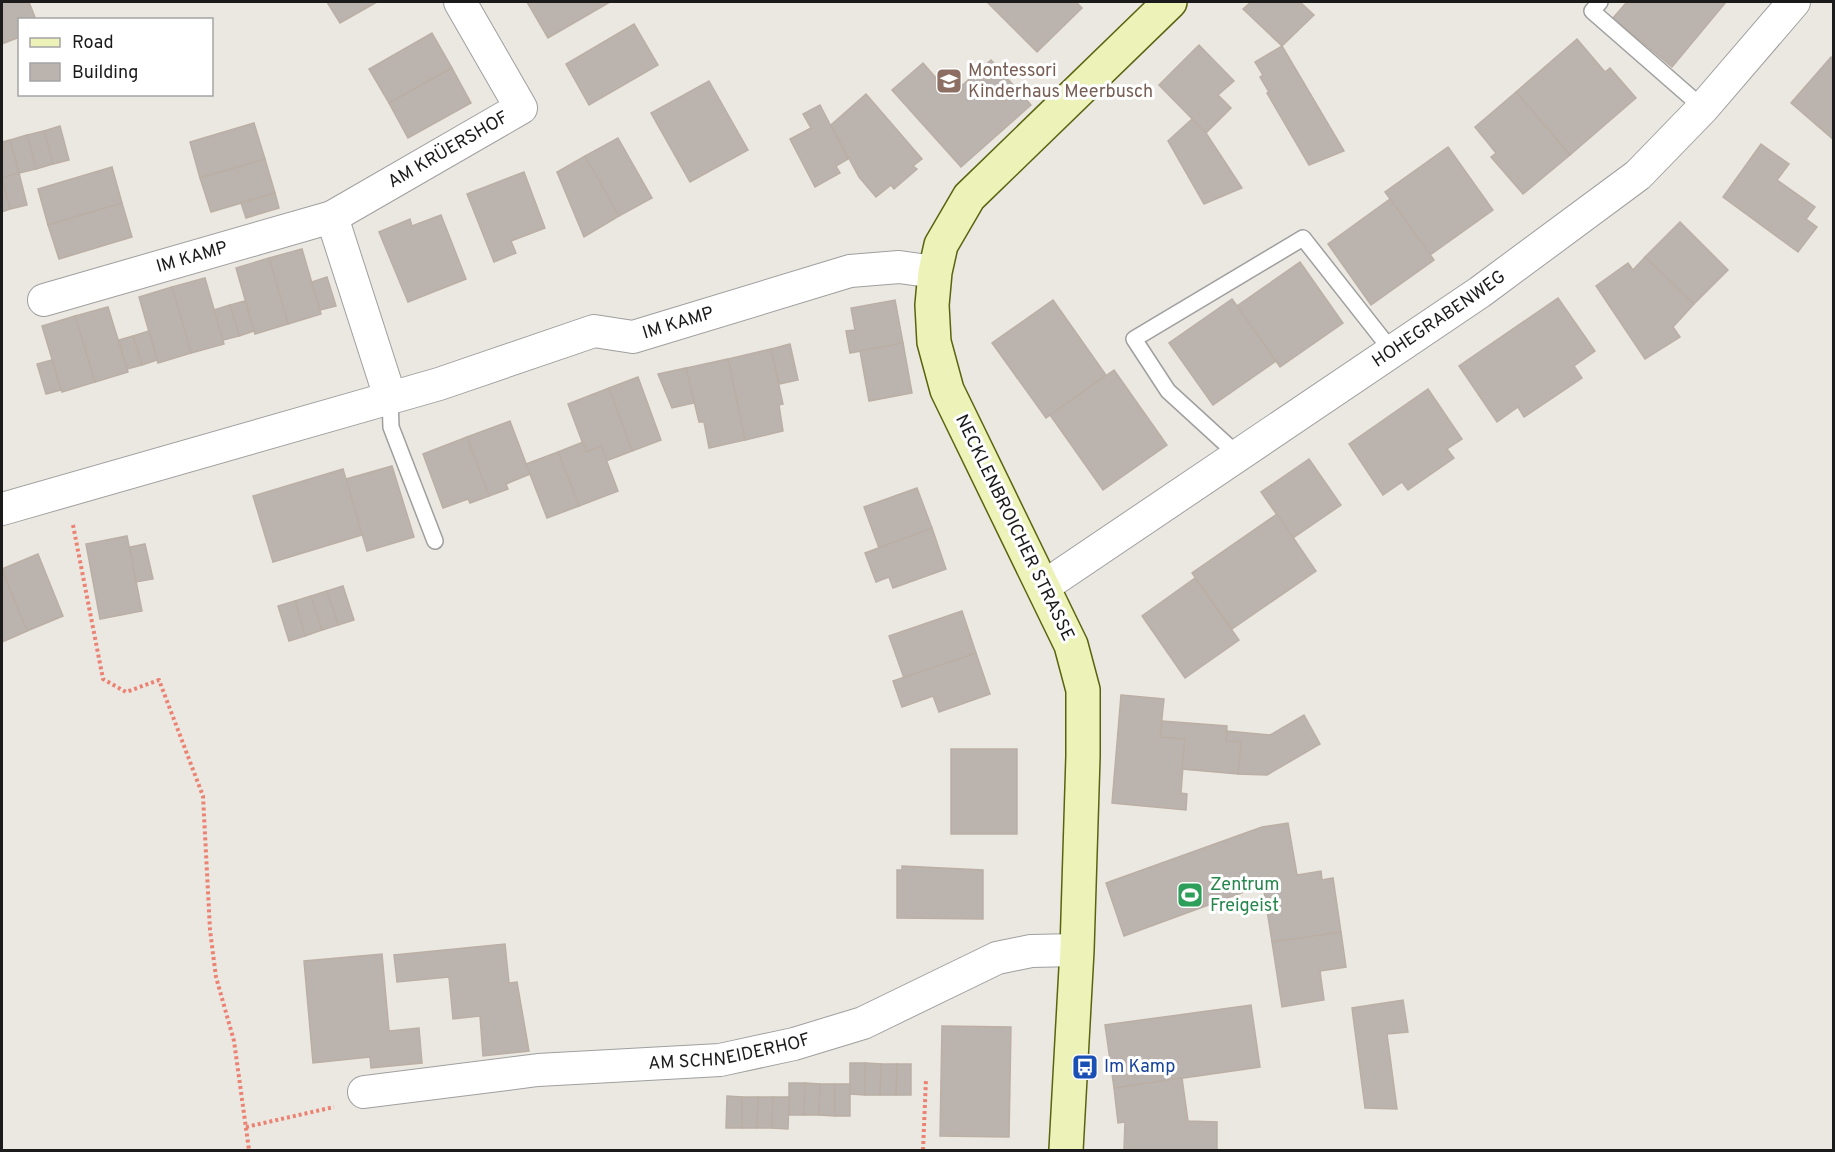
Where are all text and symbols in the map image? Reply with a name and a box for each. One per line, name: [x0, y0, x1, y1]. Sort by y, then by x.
legend: [18, 18, 213, 96]
text: Road: [72, 32, 114, 55]
place label: Montessori Kinderhaus Meerbusch: [968, 60, 1153, 104]
text: Building: [72, 62, 138, 85]
school or university icon: Montessori Kinderhaus Meerbusch: [934, 66, 964, 96]
street label: AM KRÜERSHOF: [384, 106, 513, 194]
street label: IM KAMP: [154, 236, 230, 279]
street label: HOHEGRABENWEG: [1368, 265, 1510, 373]
street label: IM KAMP: [640, 302, 717, 345]
street label: NECKLENBROICHER STRASSE: [949, 411, 1079, 645]
place label: Zentrum Freigeist: [1210, 874, 1279, 918]
sports icon: Zentrum Freigeist: [1175, 880, 1205, 910]
street label: AM SCHNEIDERHOF: [648, 1028, 813, 1075]
bus stop icon: Im Kamp: [1070, 1052, 1100, 1082]
place label: Im Kamp: [1104, 1056, 1176, 1079]

